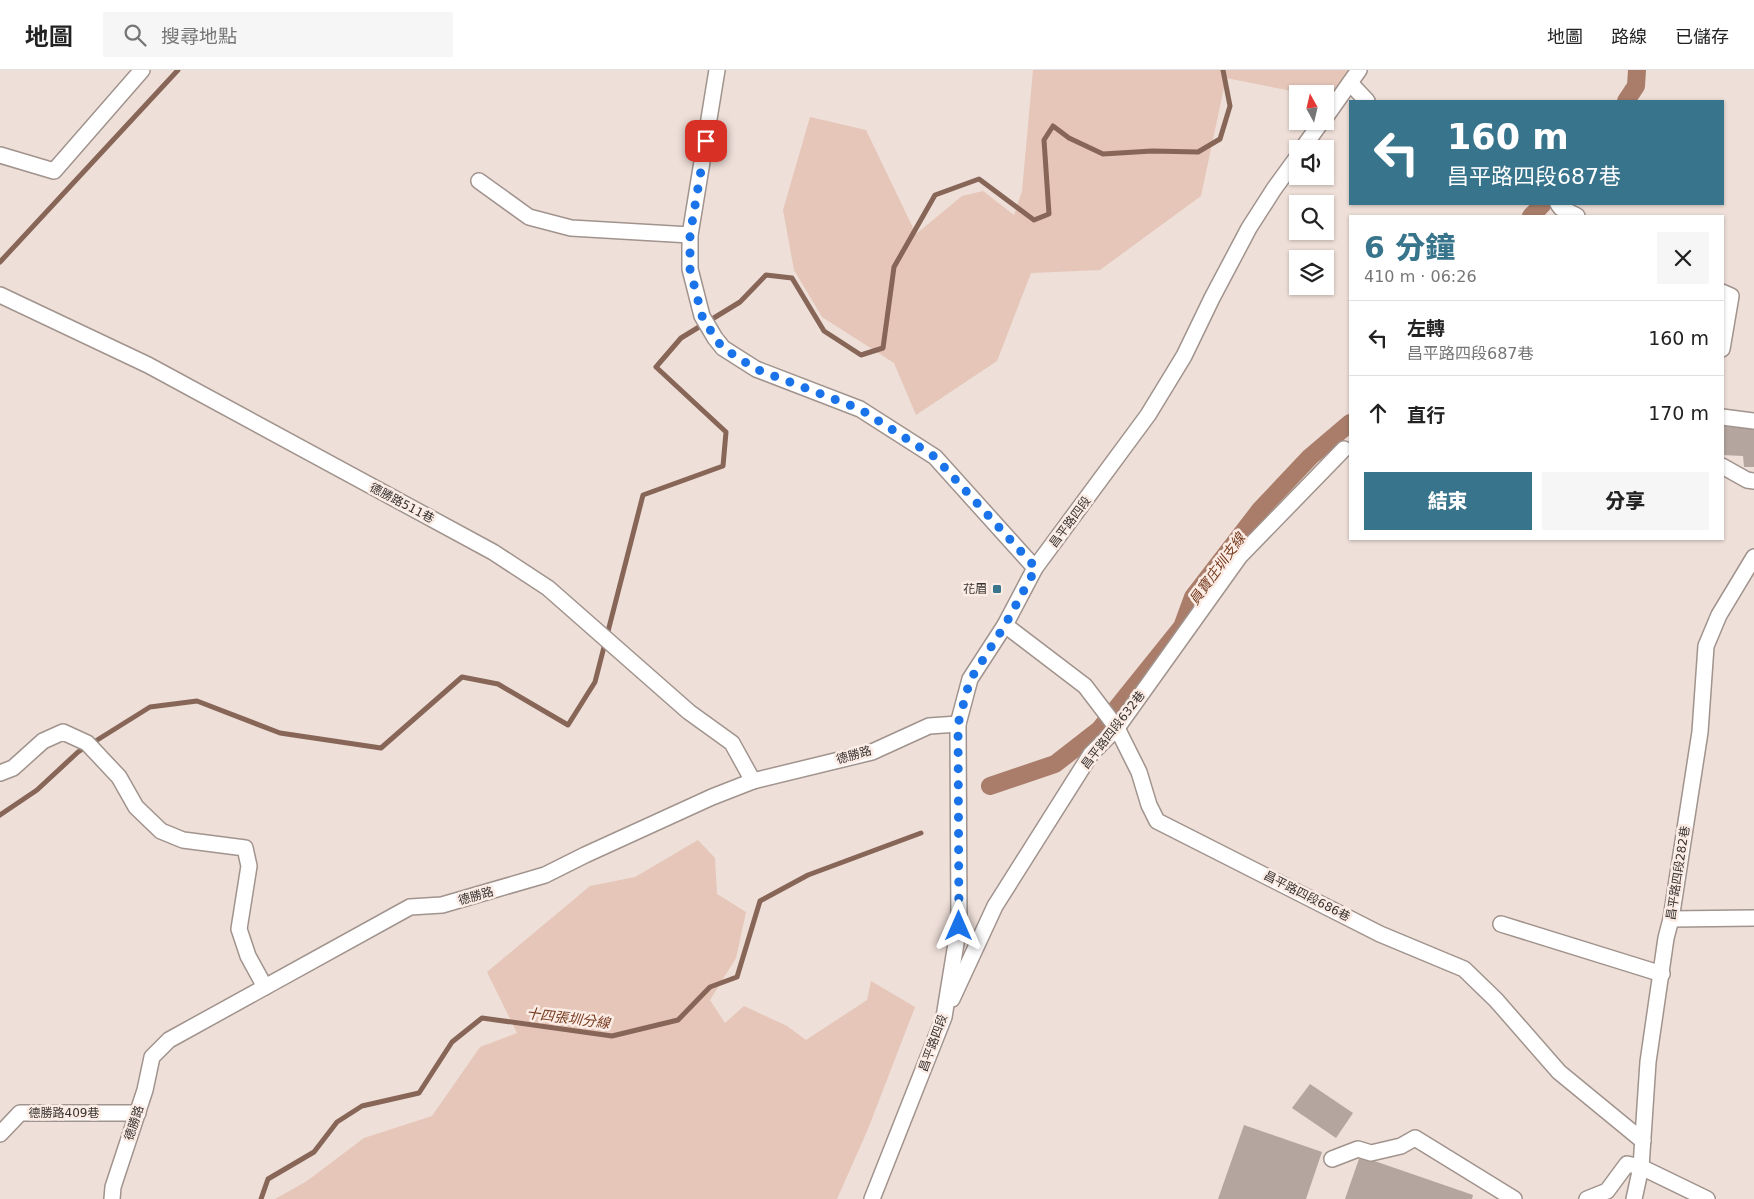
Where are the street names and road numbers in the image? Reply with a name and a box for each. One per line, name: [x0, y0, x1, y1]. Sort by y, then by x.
street label: 德勝路511巷: [367, 480, 437, 526]
street label: 昌平路四段: [1046, 494, 1094, 550]
street label: 昌平路四段632巷: [1078, 688, 1148, 772]
street label: 德勝路: [835, 743, 873, 767]
street label: 昌平路四段282巷: [1664, 825, 1692, 921]
street label: 昌平路四段686巷: [1262, 868, 1352, 924]
street label: 德勝路: [457, 884, 495, 908]
street label: 昌平路四段: [916, 1012, 950, 1074]
street label: 德勝路: [122, 1104, 146, 1142]
street label: 德勝路409巷: [29, 1106, 99, 1120]

